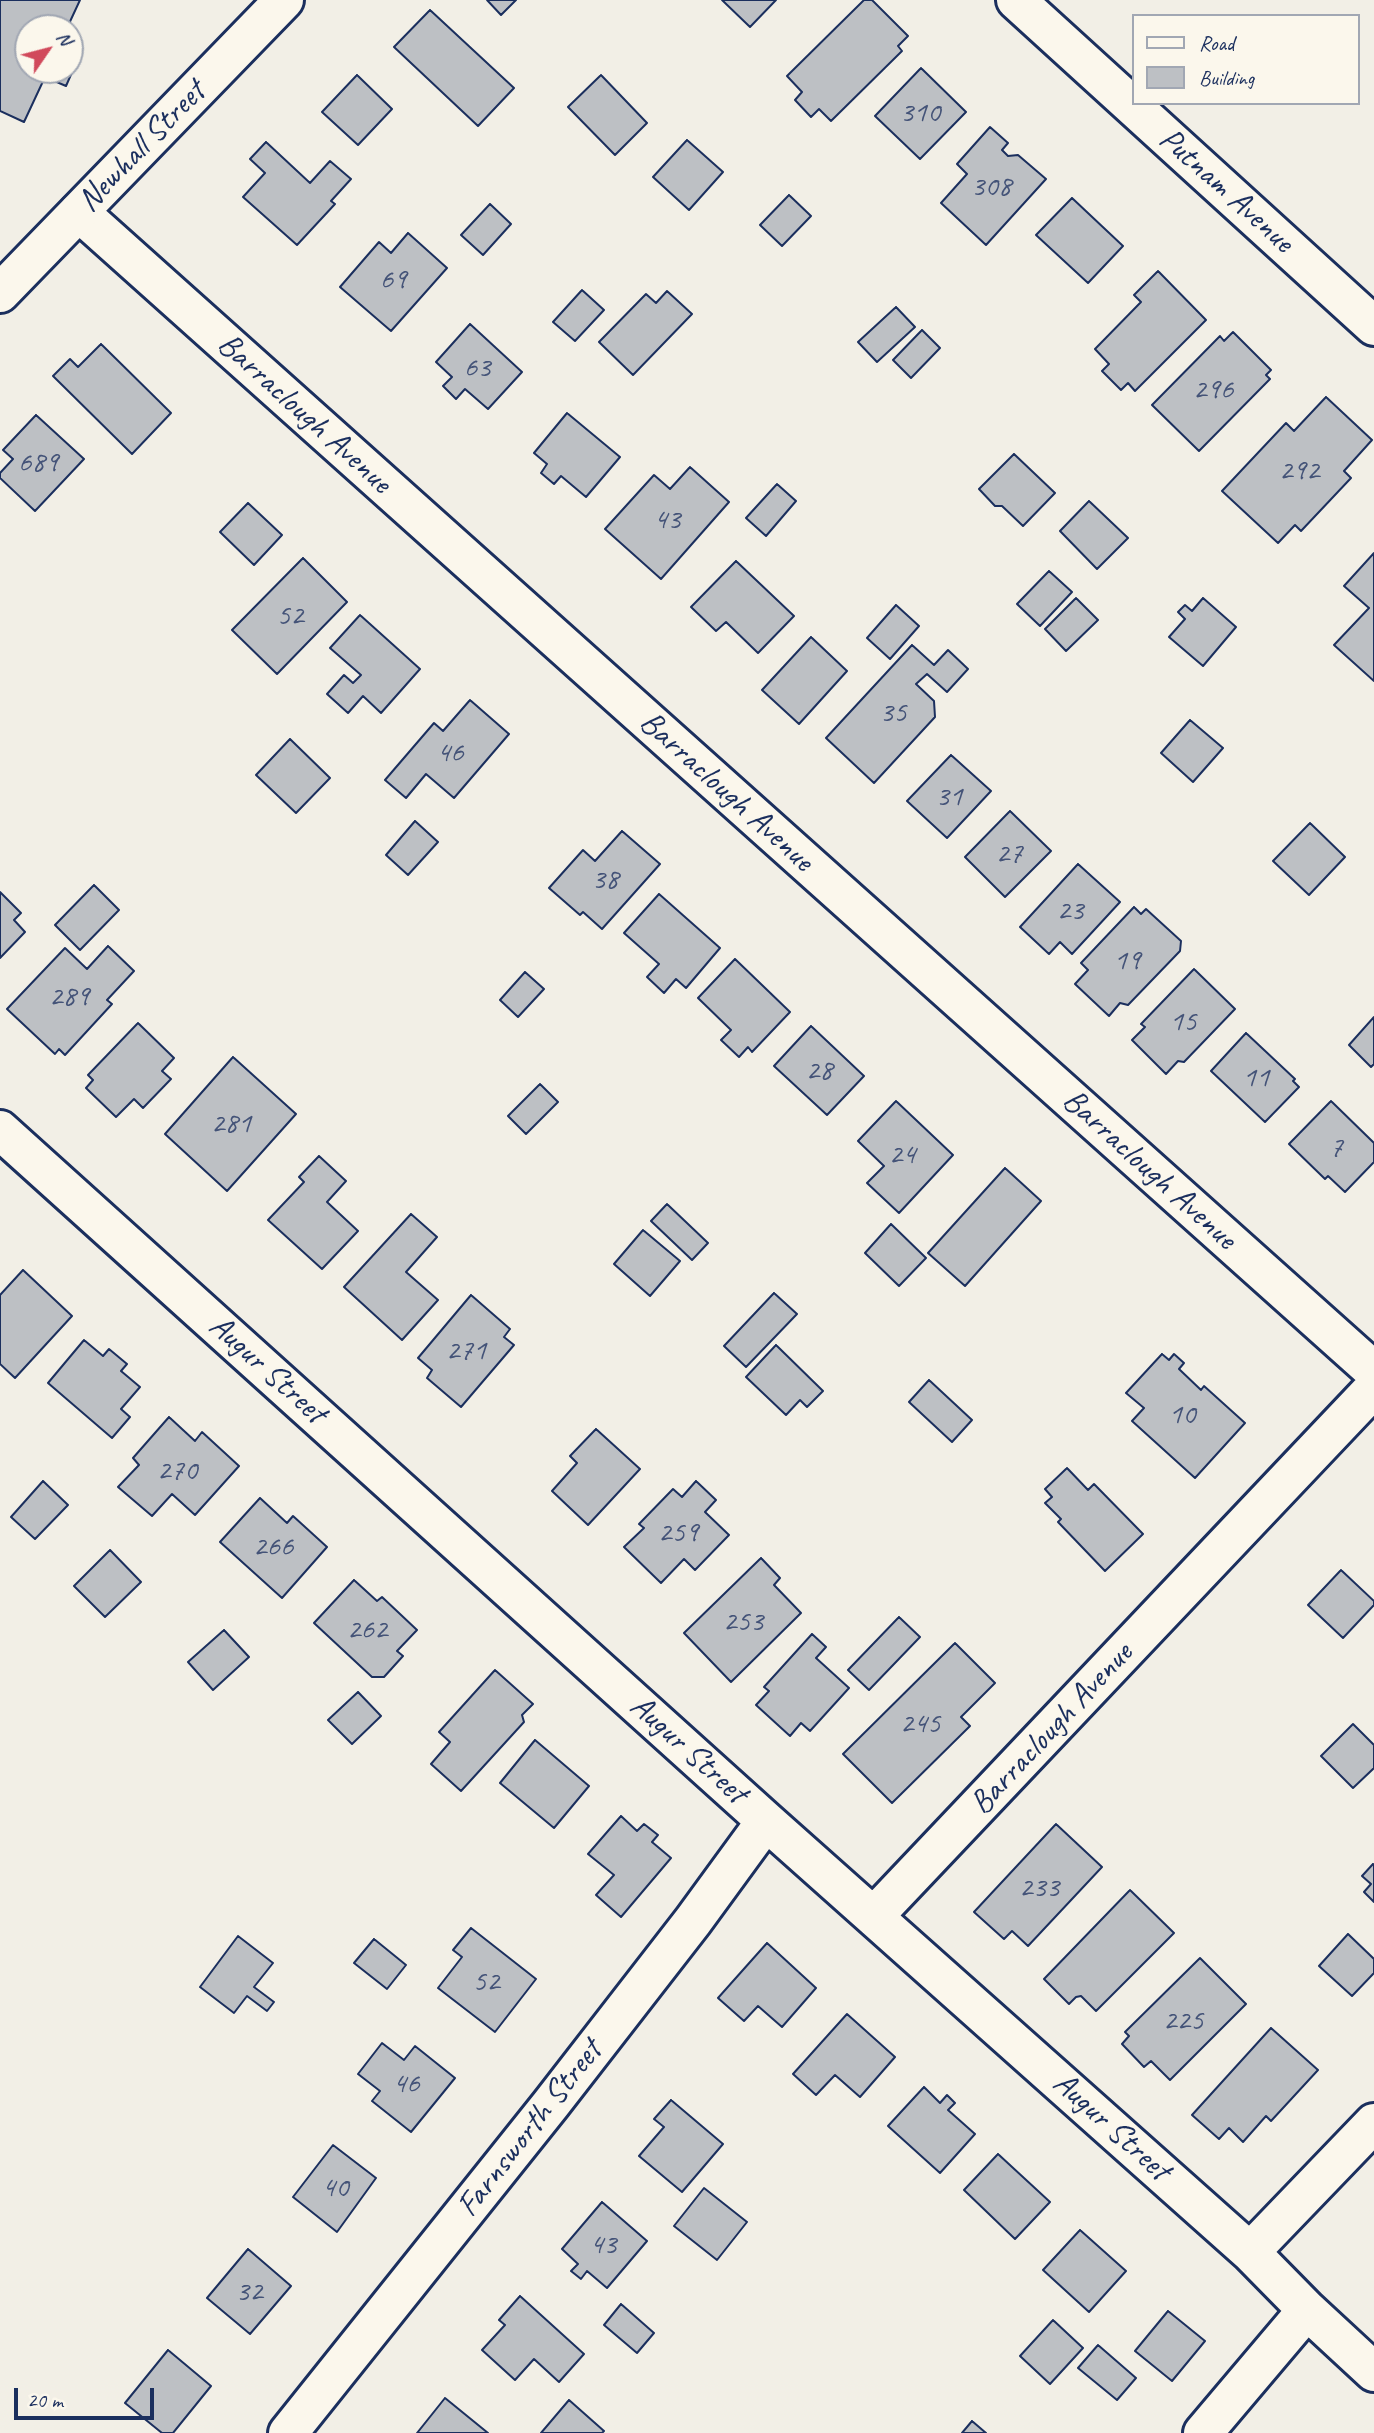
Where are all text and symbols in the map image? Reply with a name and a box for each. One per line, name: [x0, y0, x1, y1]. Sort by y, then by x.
north arrow: [14, 14, 84, 84]
legend: [1132, 14, 1360, 105]
text: N: [51, 26, 78, 50]
text: Road: [1199, 30, 1234, 56]
text: Building: [1199, 65, 1254, 91]
street label: Newhall Street: [70, 73, 214, 221]
house number: 310: [900, 95, 940, 131]
street label: Putnam Avenue: [1150, 120, 1302, 262]
house number: 308: [971, 169, 1011, 205]
house number: 69: [380, 262, 406, 298]
street label: Barraclough Avenue: [209, 325, 399, 503]
house number: 63: [464, 350, 490, 386]
house number: 296: [1193, 372, 1233, 408]
house number: 689: [18, 445, 58, 481]
house number: 292: [1279, 453, 1319, 489]
house number: 43: [654, 502, 680, 538]
house number: 52: [277, 598, 303, 634]
house number: 35: [880, 695, 906, 731]
street label: Barraclough Avenue: [631, 703, 821, 881]
house number: 46: [437, 735, 463, 771]
house number: 31: [936, 779, 962, 815]
house number: 27: [996, 836, 1022, 872]
house number: 38: [592, 862, 618, 898]
house number: 23: [1057, 893, 1083, 929]
house number: 19: [1114, 943, 1140, 979]
house number: 289: [49, 979, 89, 1015]
house number: 15: [1170, 1004, 1196, 1040]
house number: 28: [806, 1053, 832, 1089]
house number: 11: [1243, 1060, 1269, 1096]
street label: Barraclough Avenue: [1054, 1081, 1244, 1259]
house number: 281: [211, 1106, 251, 1142]
house number: 7: [1329, 1130, 1343, 1166]
house number: 24: [889, 1137, 915, 1173]
street label: Augur Street: [200, 1307, 334, 1433]
house number: 271: [446, 1333, 486, 1369]
house number: 10: [1169, 1397, 1195, 1433]
house number: 270: [157, 1453, 197, 1489]
house number: 259: [658, 1515, 698, 1551]
house number: 266: [253, 1529, 293, 1565]
house number: 253: [723, 1604, 763, 1640]
house number: 262: [347, 1612, 387, 1648]
street label: Barraclough Avenue: [962, 1635, 1142, 1823]
street label: Augur Street: [621, 1687, 755, 1813]
house number: 245: [900, 1706, 940, 1742]
house number: 233: [1019, 1870, 1059, 1906]
house number: 52: [473, 1964, 499, 2000]
house number: 225: [1163, 2003, 1203, 2039]
street label: Farnsworth Street: [449, 2033, 611, 2225]
street label: Augur Street: [1044, 2064, 1178, 2190]
house number: 46: [393, 2066, 419, 2102]
house number: 40: [322, 2170, 348, 2206]
house number: 43: [590, 2227, 616, 2263]
house number: 32: [236, 2274, 262, 2310]
scale bar: [18, 2374, 158, 2418]
text: 20 m: [27, 2387, 63, 2413]

